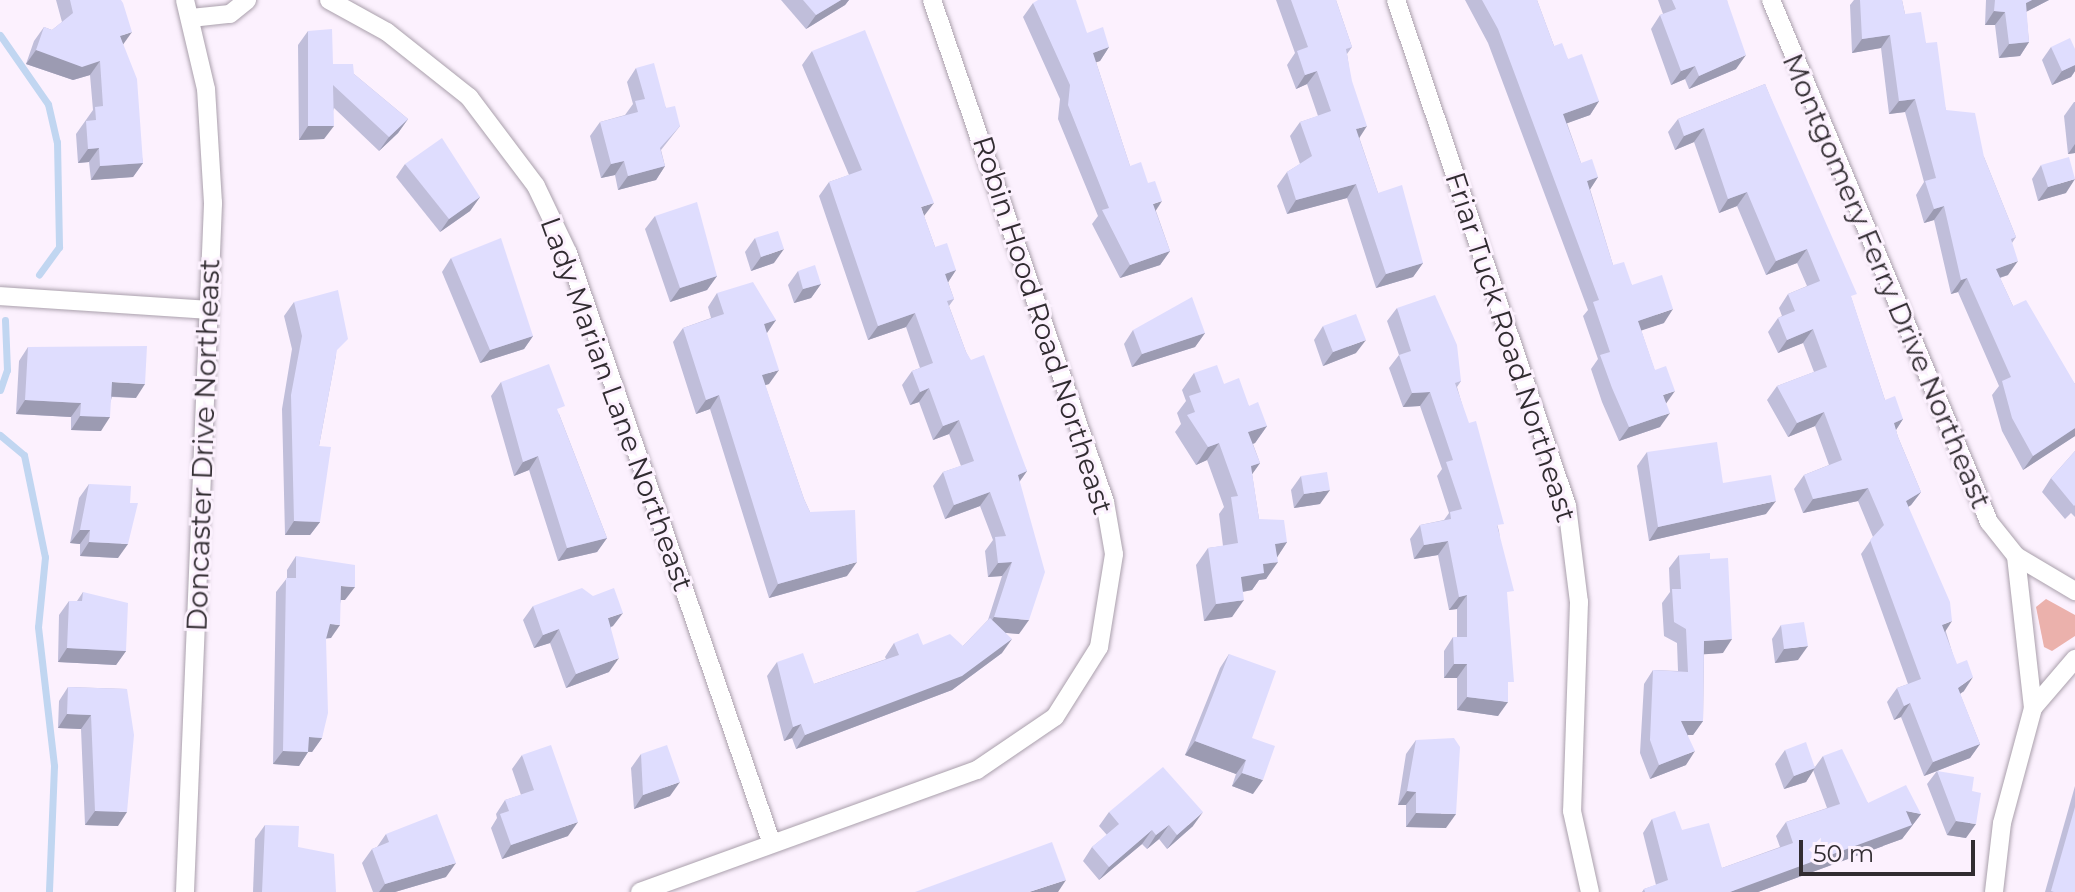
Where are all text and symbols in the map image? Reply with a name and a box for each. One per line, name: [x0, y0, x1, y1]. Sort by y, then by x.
street label: Montgomery Ferry Drive Northeast: [1776, 49, 1998, 513]
street label: Robin Hood Road Northeast: [966, 132, 1120, 518]
street label: Friar Tuck Road Northeast: [1438, 168, 1584, 526]
street label: Lady Marian Lane Northeast: [534, 212, 700, 596]
street label: Doncaster Drive Northeast: [180, 258, 226, 632]
scale bar: [1803, 824, 1979, 874]
text: 50 m: [1813, 839, 1874, 868]

